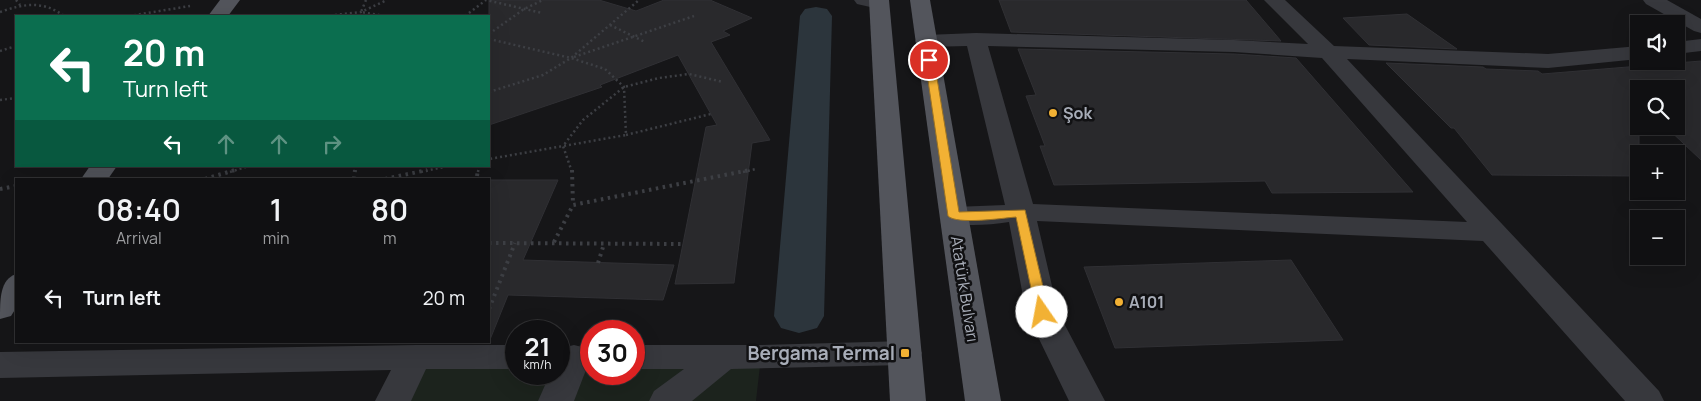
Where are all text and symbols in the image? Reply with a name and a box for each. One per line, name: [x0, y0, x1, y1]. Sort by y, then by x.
map controls: [1630, 15, 1685, 265]
button: sound: [1630, 15, 1685, 70]
text: 20 m: [123, 29, 205, 77]
icon: left: [40, 35, 105, 100]
pin: [908, 39, 950, 81]
icon: arrive: [915, 46, 943, 74]
text: Turn left: [123, 74, 208, 104]
button: search: [1630, 80, 1685, 135]
place label: Şok: [1063, 102, 1092, 124]
marker: Şok: [1047, 107, 1059, 119]
icon: left: [159, 130, 187, 158]
icon: ahead: [212, 130, 240, 158]
icon: ahead: [265, 130, 293, 158]
icon: right: [318, 130, 346, 158]
button: +: [1630, 145, 1685, 200]
text: 08:40: [97, 189, 181, 230]
text: 1: [270, 189, 282, 230]
text: 80: [371, 189, 408, 230]
button: −: [1630, 210, 1685, 265]
text: Arrival: [116, 227, 162, 249]
text: min: [263, 227, 289, 249]
text: m: [383, 227, 397, 249]
street label: Atatürk Bulvarı: [946, 234, 984, 344]
icon: left: [40, 284, 68, 312]
text: Turn left: [83, 285, 161, 311]
text: 20 m: [423, 285, 465, 311]
position arrow: [1015, 285, 1067, 337]
place label: A101: [1129, 291, 1164, 313]
marker: A101: [1113, 296, 1125, 308]
speed limit sign: 30: [580, 320, 645, 385]
text: 21: [525, 329, 550, 364]
place label: Bergama Termal: [748, 340, 895, 366]
marker: Bergama Termal: [899, 347, 911, 359]
text: km/h: [524, 356, 551, 373]

